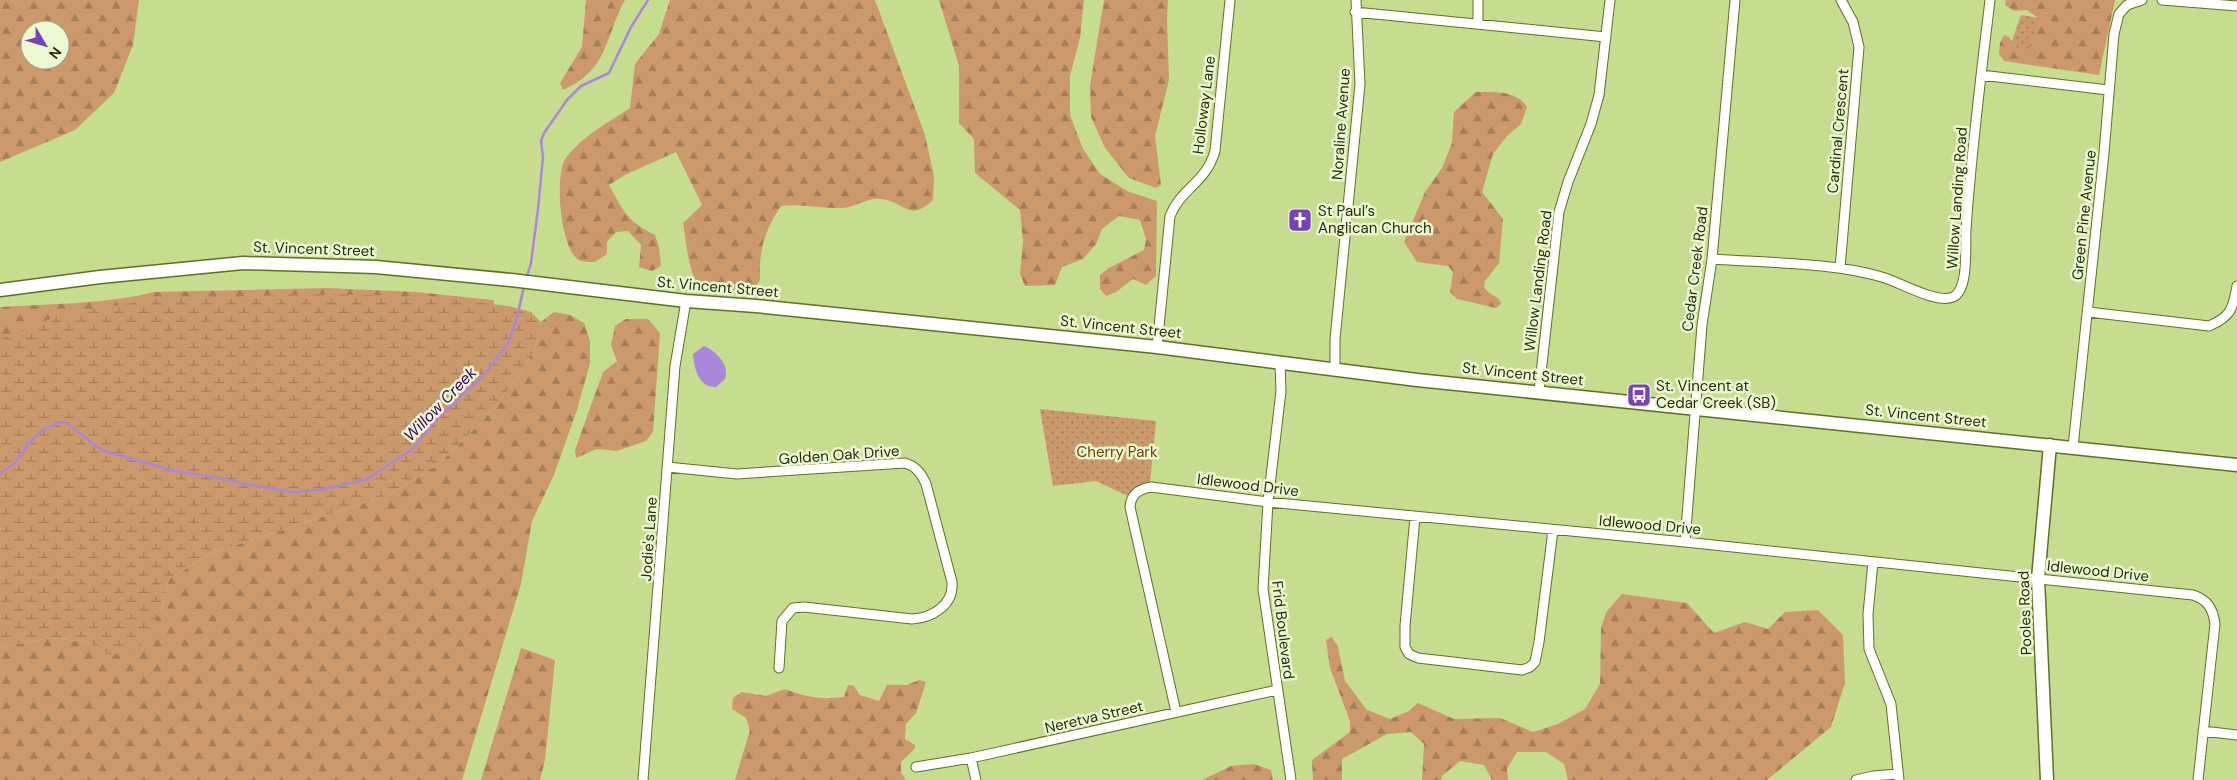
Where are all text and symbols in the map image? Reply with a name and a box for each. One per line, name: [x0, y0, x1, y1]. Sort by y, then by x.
north arrow: [20, 20, 70, 70]
text: N: [45, 43, 65, 63]
street label: Holloway Lane: [1188, 55, 1220, 155]
street label: Noraline Avenue: [1327, 67, 1355, 181]
street label: Cardinal Crescent: [1823, 68, 1853, 194]
street label: Willow Landing Road: [1942, 126, 1972, 270]
street label: Green Pine Avenue: [2067, 149, 2101, 281]
place label: St Paul’s Anglican Church: [1318, 201, 1432, 238]
street label: Cedar Creek Road: [1677, 205, 1713, 333]
church icon: St Paul’s Anglican Church: [1287, 207, 1313, 233]
street label: Willow Landing Road: [1519, 209, 1557, 353]
street label: St. Vincent Street: [253, 237, 375, 261]
street label: St. Vincent Street: [656, 272, 780, 302]
street label: St. Vincent Street: [1059, 311, 1183, 343]
street label: St. Vincent Street: [1461, 358, 1585, 390]
water label: Willow Creek: [399, 362, 481, 446]
place label: St. Vincent at Cedar Creek (SB): [1656, 376, 1776, 413]
bus stop icon: St. Vincent at Cedar Creek (SB): [1626, 382, 1652, 408]
street label: St. Vincent Street: [1864, 400, 1988, 432]
street label: Golden Oak Drive: [778, 441, 900, 469]
park label: Cherry Park: [1077, 442, 1158, 462]
street label: Idlewood Drive: [1196, 469, 1300, 501]
street label: Jodie's Lane: [636, 496, 662, 582]
street label: Idlewood Drive: [1598, 511, 1702, 539]
street label: Idlewood Drive: [2046, 556, 2150, 586]
street label: Pooles Road: [2014, 570, 2036, 656]
street label: Frid Boulevard: [1267, 580, 1299, 680]
street label: Neretva Street: [1043, 696, 1145, 738]

